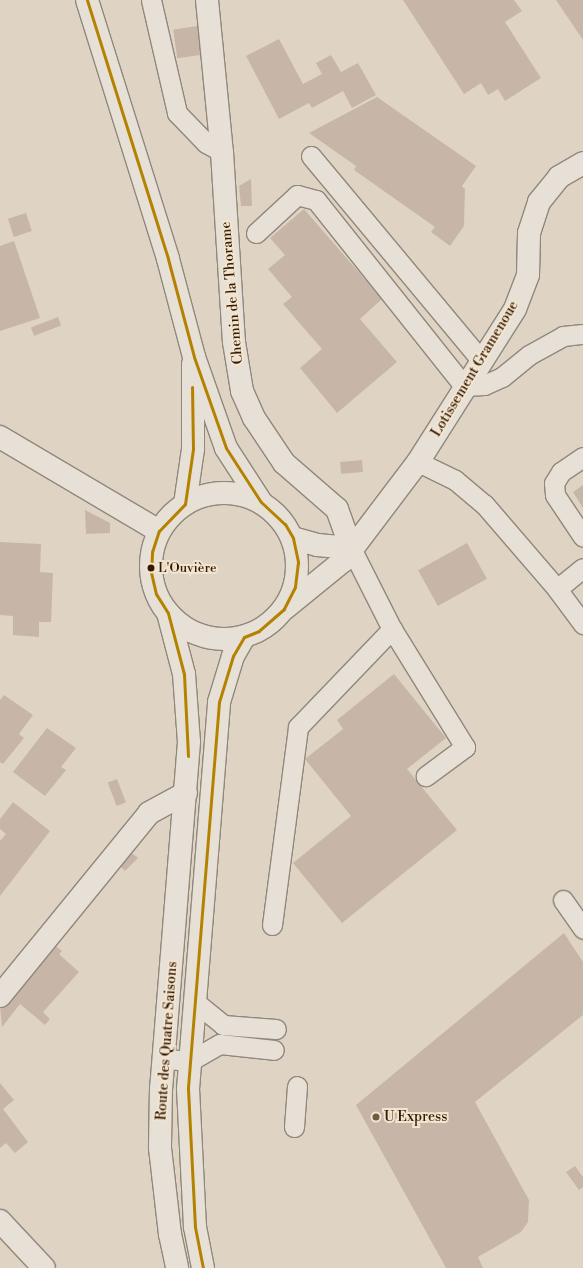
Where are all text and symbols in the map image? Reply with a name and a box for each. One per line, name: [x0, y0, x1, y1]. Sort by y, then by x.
street label: Chemin de la Thorame: [217, 221, 247, 365]
street label: Lotissement Gramenoue: [428, 298, 522, 440]
place label: L'Ouvière: [158, 560, 216, 576]
marker: L'Ouvière: [146, 563, 156, 573]
street label: Route des Quatre Saisons: [153, 961, 181, 1121]
place label: U Express: [384, 1109, 447, 1125]
marker: U Express: [371, 1112, 381, 1122]

